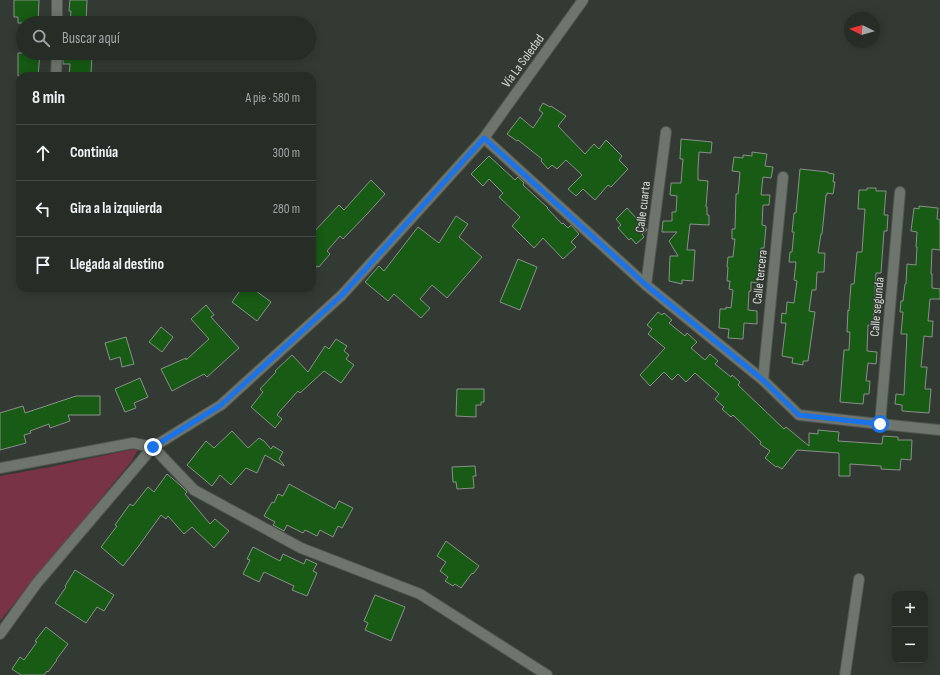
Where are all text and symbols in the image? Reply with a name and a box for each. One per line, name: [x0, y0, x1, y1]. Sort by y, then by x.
north arrow: [844, 12, 880, 48]
search box: [16, 16, 316, 60]
icon: search: [30, 27, 52, 49]
text: Buscar aquí: [62, 29, 120, 48]
street label: Vía La Soledad: [498, 31, 548, 91]
text: 8 min: [32, 88, 65, 108]
text: A pie · 580 m: [245, 90, 300, 106]
icon: ahead: [32, 142, 54, 164]
text: Continúa: [70, 143, 118, 162]
text: 300 m: [273, 145, 300, 161]
street label: Calle cuarta: [632, 180, 654, 234]
icon: left: [32, 198, 54, 220]
text: Gira a la izquierda: [70, 199, 162, 218]
text: 280 m: [273, 201, 300, 217]
street label: Calle tercera: [749, 249, 771, 305]
icon: arrive: [32, 254, 54, 276]
text: Llegada al destino: [70, 255, 164, 274]
street label: Calle segunda: [866, 277, 888, 337]
route start: [871, 415, 889, 433]
route end: [144, 438, 162, 456]
map controls: [892, 591, 928, 663]
button: +: [892, 591, 928, 627]
button: −: [892, 627, 928, 663]

